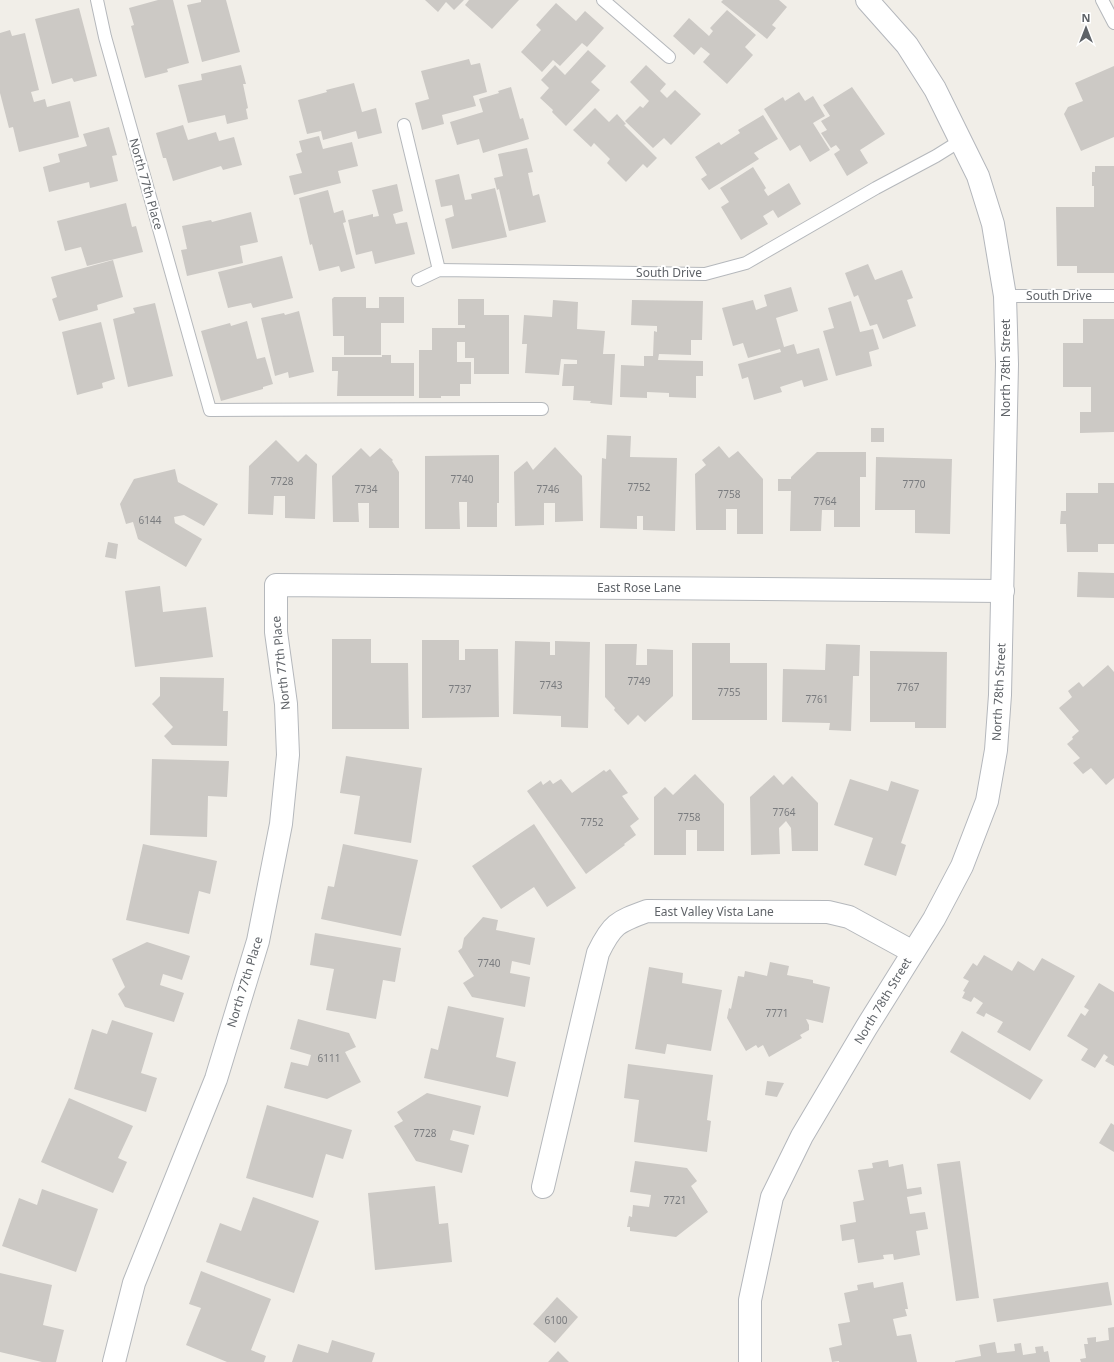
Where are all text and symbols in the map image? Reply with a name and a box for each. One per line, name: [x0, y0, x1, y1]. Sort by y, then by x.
north arrow: [1066, 8, 1106, 48]
text: N: [1082, 10, 1090, 25]
street label: North 77th Place: [125, 136, 168, 232]
street label: South Drive: [636, 264, 702, 281]
street label: South Drive: [1026, 287, 1092, 304]
street label: North 78th Street: [997, 318, 1014, 417]
house number: 7740: [451, 472, 474, 486]
house number: 7728: [271, 474, 294, 488]
house number: 7770: [903, 477, 926, 491]
house number: 7752: [628, 480, 651, 494]
house number: 7734: [355, 482, 378, 496]
house number: 7746: [537, 482, 560, 496]
house number: 7758: [718, 487, 741, 501]
house number: 7764: [814, 494, 837, 508]
house number: 6144: [139, 513, 162, 527]
street label: East Rose Lane: [597, 579, 681, 596]
street label: North 77th Place: [267, 615, 294, 711]
street label: North 78th Street: [987, 642, 1010, 742]
house number: 7749: [628, 674, 651, 688]
house number: 7743: [540, 678, 563, 692]
house number: 7767: [897, 680, 920, 694]
house number: 7737: [449, 682, 472, 696]
house number: 7755: [718, 685, 741, 699]
house number: 7761: [806, 692, 828, 706]
house number: 7764: [773, 805, 796, 819]
house number: 7758: [678, 810, 701, 824]
house number: 7752: [581, 815, 604, 829]
street label: East Valley Vista Lane: [654, 903, 774, 920]
street label: North 77th Place: [223, 934, 267, 1029]
street label: North 78th Street: [850, 954, 916, 1047]
house number: 7740: [478, 956, 501, 970]
house number: 7771: [766, 1006, 788, 1020]
house number: 6111: [318, 1051, 340, 1065]
house number: 7728: [414, 1126, 437, 1140]
house number: 7721: [664, 1193, 686, 1207]
house number: 6100: [545, 1313, 568, 1327]

